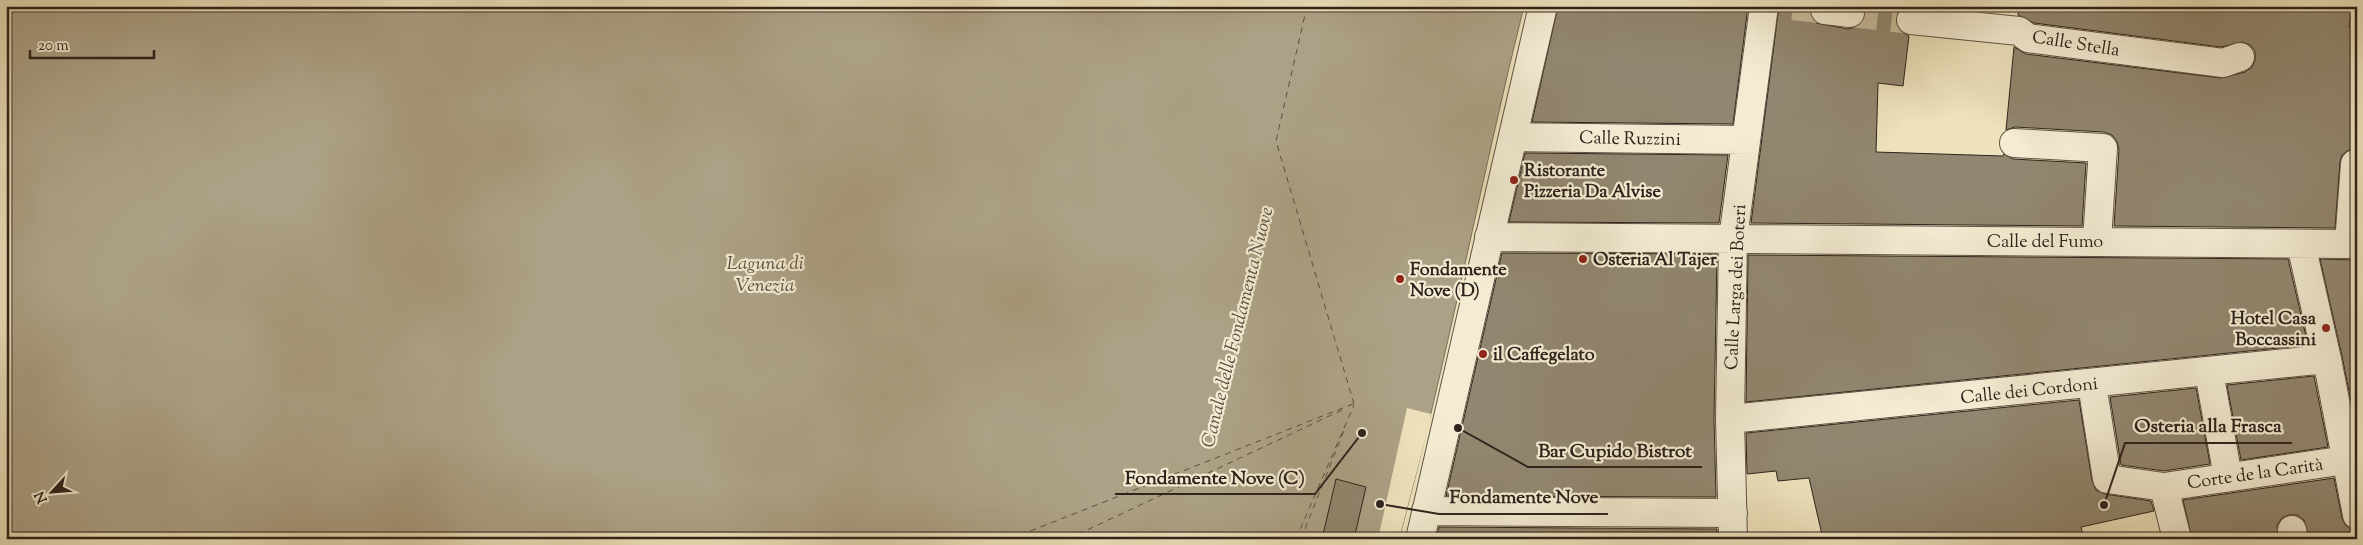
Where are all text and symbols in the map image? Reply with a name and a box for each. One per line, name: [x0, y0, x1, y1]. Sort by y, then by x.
street label: Calle Stella: [2030, 25, 2121, 65]
scale bar: [30, 28, 154, 60]
text: 20 m: [38, 36, 69, 57]
street label: Calle Ruzzini: [1579, 126, 1681, 154]
place label: Ristorante Pizzeria Da Alvise: [1524, 159, 1661, 206]
marker: Ristorante Pizzeria Da Alvise: [1508, 174, 1520, 186]
water label: Canale delle Fondamenta Nuove: [1195, 204, 1281, 451]
street label: Calle Larga dei Boteri: [1720, 204, 1754, 371]
street label: Calle del Fumo: [1987, 230, 2103, 256]
place label: Osteria Al Tajer: [1593, 248, 1717, 274]
water label: Laguna di Venezia: [726, 251, 804, 300]
marker: Osteria Al Tajer: [1577, 253, 1589, 265]
place label: Fondamente Nove (D): [1410, 258, 1507, 305]
marker: Fondamente Nove (D): [1394, 273, 1406, 285]
place label: Hotel Casa Boccassini: [2231, 307, 2317, 354]
marker: Hotel Casa Boccassini: [2320, 322, 2332, 334]
place label: il Caffegelato: [1493, 343, 1595, 369]
marker: il Caffegelato: [1477, 348, 1489, 360]
street label: Calle dei Cordoni: [1959, 372, 2099, 412]
callout: Osteria alla Frasca: [2125, 409, 2292, 443]
text: Osteria alla Frasca: [2134, 414, 2282, 441]
callout: Bar Cupido Bistrot: [1528, 433, 1702, 467]
text: Bar Cupido Bistrot: [1538, 439, 1692, 466]
street label: Corte de la Carità: [2186, 453, 2325, 497]
callout: Fondamente Nove (C): [1115, 460, 1315, 494]
text: Fondamente Nove (C): [1125, 466, 1305, 493]
north arrow: [28, 468, 78, 518]
callout: Fondamente Nove: [1439, 480, 1608, 514]
text: Fondamente Nove: [1450, 485, 1599, 512]
text: N: [31, 487, 54, 506]

